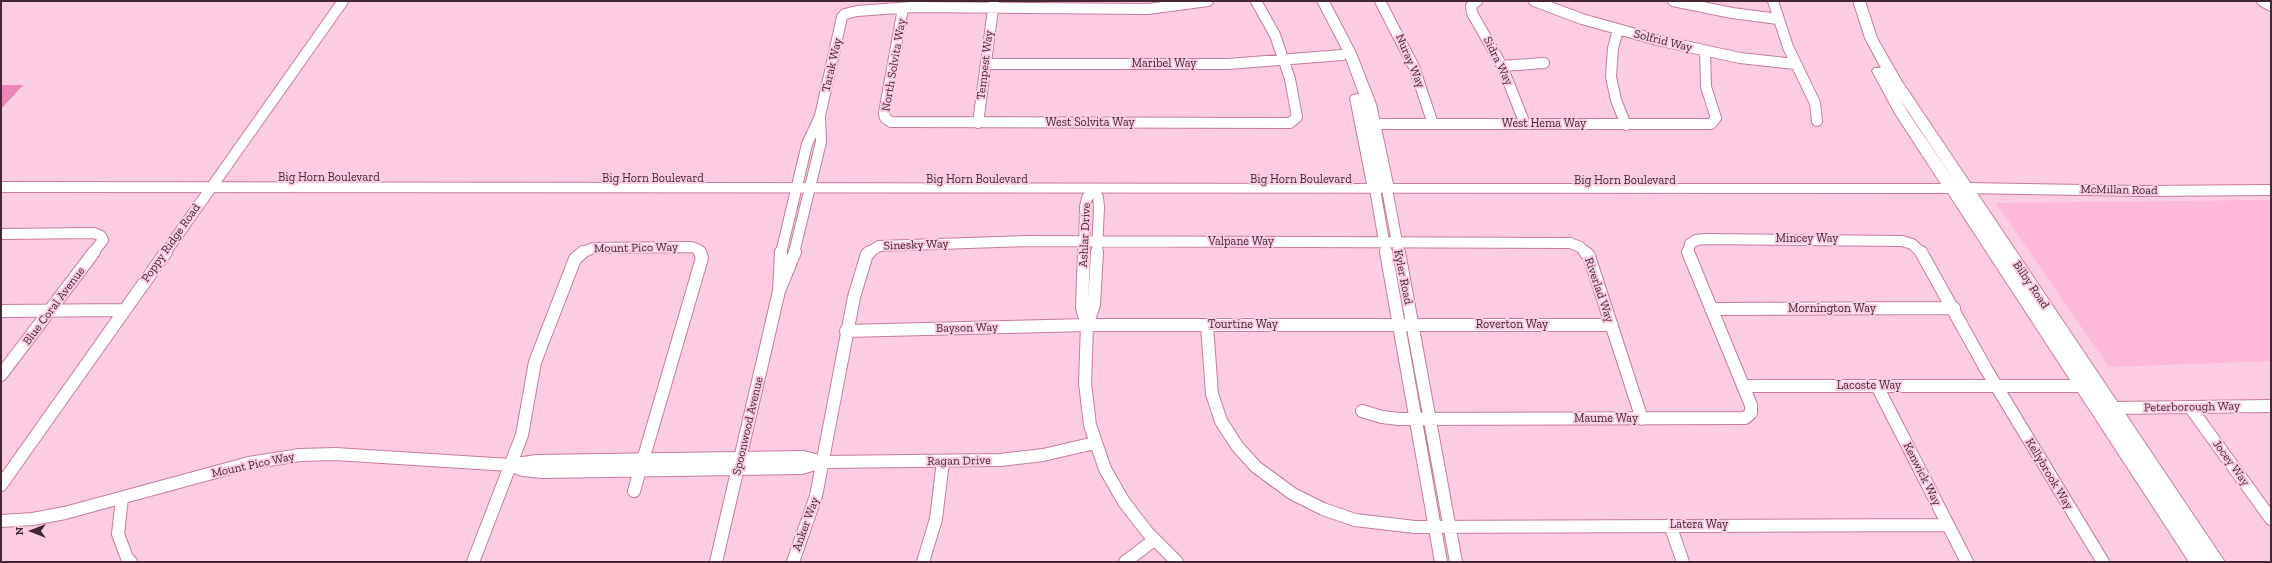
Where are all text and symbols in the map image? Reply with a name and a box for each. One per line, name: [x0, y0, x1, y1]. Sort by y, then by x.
street label: North Solvita Way: [879, 17, 909, 113]
street label: Solfrid Way: [1632, 27, 1694, 55]
street label: Tempest Way: [974, 30, 996, 100]
street label: Nuray Way: [1392, 32, 1428, 90]
street label: Sidra Way: [1480, 34, 1516, 88]
street label: Tarak Way: [819, 37, 845, 93]
street label: Maribel Way: [1132, 57, 1196, 71]
street label: West Solvita Way: [1045, 116, 1135, 130]
street label: West Hema Way: [1502, 117, 1586, 131]
street label: Big Horn Boulevard: [278, 171, 380, 185]
street label: Big Horn Boulevard: [602, 172, 704, 186]
street label: Big Horn Boulevard: [926, 173, 1028, 187]
street label: Big Horn Boulevard: [1250, 173, 1352, 187]
street label: Big Horn Boulevard: [1574, 174, 1676, 188]
street label: McMillan Road: [2080, 182, 2158, 198]
street label: Poppy Ridge Road: [139, 201, 203, 285]
street label: Ashlar Drive: [1076, 202, 1094, 268]
street label: Mincey Way: [1776, 232, 1838, 246]
street label: Valpane Way: [1208, 235, 1274, 249]
street label: Sinesky Way: [883, 237, 949, 253]
street label: Mount Pico Way: [594, 240, 678, 256]
street label: Kyler Road: [1391, 248, 1415, 306]
street label: Riverlad Way: [1581, 256, 1617, 324]
street label: Bilby Road: [2010, 258, 2052, 312]
street label: Blue Coral Avenue: [20, 264, 88, 348]
street label: Mornington Way: [1788, 302, 1876, 316]
street label: Tourtine Way: [1208, 318, 1278, 332]
street label: Roverton Way: [1476, 318, 1548, 332]
street label: Bayson Way: [936, 320, 998, 336]
street label: Spoonwood Avenue: [730, 375, 766, 477]
street label: Lacoste Way: [1837, 379, 1901, 393]
street label: Peterborough Way: [2144, 399, 2240, 415]
street label: Maume Way: [1574, 412, 1638, 426]
street label: Kellybrook Way: [2022, 436, 2076, 512]
street label: Jocey Way: [2209, 437, 2253, 489]
street label: Kenwick Way: [1900, 440, 1944, 508]
street label: Mount Pico Way: [210, 449, 296, 481]
street label: Ragan Drive: [927, 453, 991, 469]
street label: Anker Way: [790, 495, 822, 553]
north arrow: [12, 511, 52, 551]
street label: Latera Way: [1670, 518, 1728, 532]
text: N: [13, 527, 26, 535]

